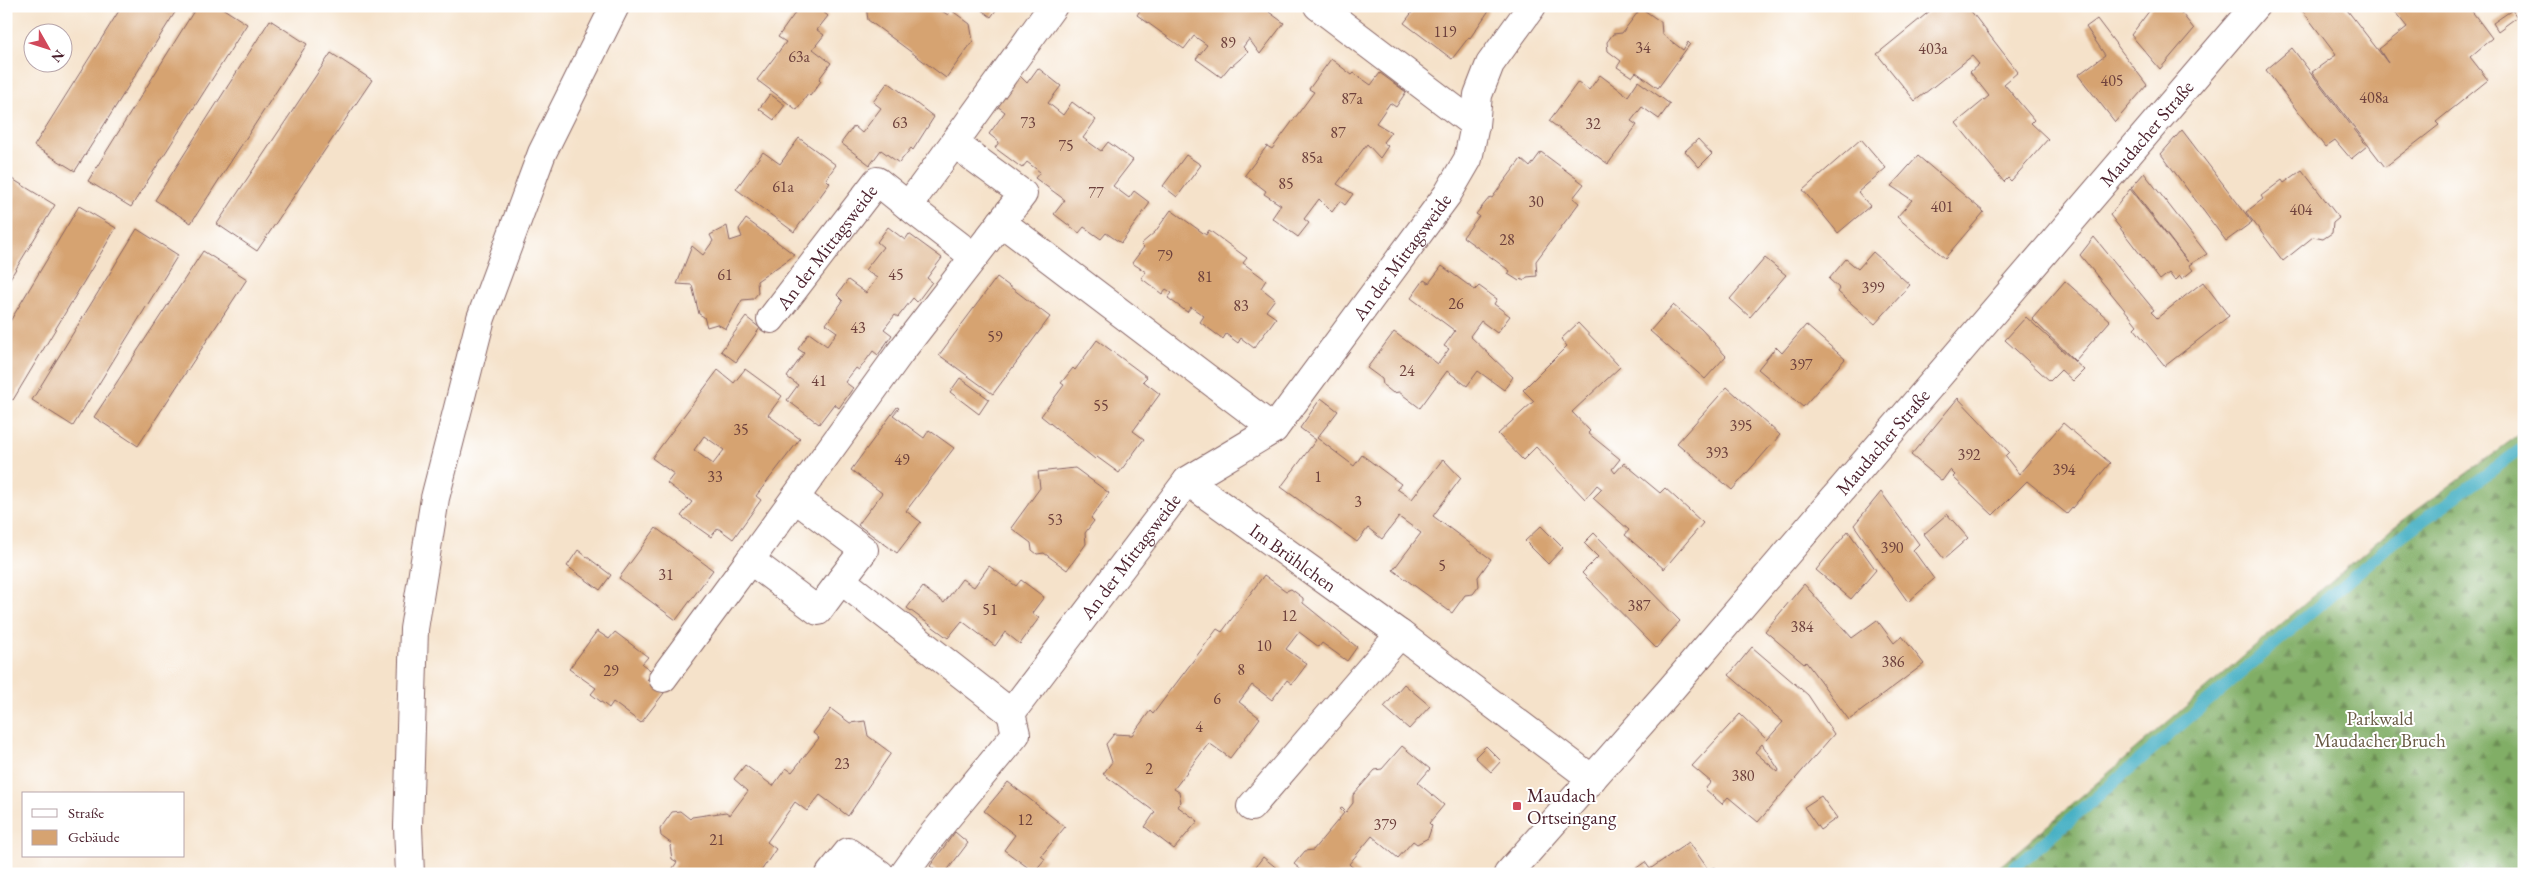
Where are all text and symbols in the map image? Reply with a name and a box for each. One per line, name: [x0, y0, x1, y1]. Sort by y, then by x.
house number: 119: [1433, 21, 1457, 42]
north arrow: [22, 22, 72, 72]
house number: 89: [1220, 32, 1236, 53]
house number: 34: [1635, 37, 1651, 58]
house number: 403a: [1918, 38, 1948, 59]
text: N: [47, 46, 69, 67]
house number: 63a: [788, 46, 810, 67]
house number: 405: [2100, 70, 2124, 91]
street label: Maudacher Straße: [2094, 75, 2199, 192]
house number: 408a: [2359, 87, 2389, 108]
house number: 87a: [1341, 88, 1363, 109]
house number: 63: [892, 112, 908, 133]
house number: 73: [1020, 112, 1036, 133]
house number: 32: [1585, 113, 1601, 134]
house number: 87: [1330, 122, 1346, 143]
house number: 75: [1058, 135, 1074, 156]
house number: 85a: [1301, 147, 1323, 168]
house number: 85: [1278, 173, 1294, 194]
house number: 61a: [772, 176, 794, 197]
street label: An der Mittagsweide: [770, 179, 883, 315]
house number: 77: [1088, 182, 1104, 203]
street label: An der Mittagsweide: [1346, 188, 1457, 326]
house number: 30: [1528, 191, 1544, 212]
house number: 401: [1930, 196, 1954, 217]
house number: 404: [2289, 199, 2313, 220]
house number: 28: [1499, 229, 1515, 250]
house number: 79: [1157, 245, 1173, 266]
house number: 61: [717, 264, 733, 285]
house number: 45: [888, 264, 904, 285]
house number: 81: [1197, 266, 1213, 287]
house number: 399: [1861, 277, 1885, 298]
house number: 26: [1448, 293, 1464, 314]
house number: 83: [1233, 295, 1249, 316]
house number: 43: [850, 317, 866, 338]
house number: 59: [987, 326, 1003, 347]
house number: 397: [1789, 354, 1813, 375]
house number: 24: [1399, 360, 1415, 381]
house number: 41: [811, 370, 827, 391]
street label: Maudacher Straße: [1830, 383, 1935, 500]
house number: 55: [1093, 395, 1109, 416]
house number: 395: [1729, 415, 1753, 436]
house number: 35: [733, 419, 749, 440]
house number: 393: [1705, 442, 1729, 463]
house number: 392: [1957, 444, 1981, 465]
house number: 49: [894, 449, 910, 470]
house number: 394: [2052, 459, 2076, 480]
house number: 33: [707, 466, 723, 487]
house number: 1: [1314, 466, 1322, 487]
street label: An der Mittagsweide: [1074, 488, 1186, 625]
house number: 3: [1354, 491, 1362, 512]
house number: 53: [1047, 509, 1063, 530]
street label: Im Brühlchen: [1245, 518, 1342, 597]
house number: 390: [1880, 537, 1904, 558]
house number: 5: [1438, 555, 1446, 576]
house number: 31: [658, 564, 674, 585]
house number: 387: [1627, 595, 1651, 616]
house number: 51: [982, 599, 998, 620]
house number: 12: [1281, 605, 1297, 626]
house number: 384: [1790, 616, 1814, 637]
house number: 10: [1256, 635, 1272, 656]
house number: 386: [1881, 651, 1905, 672]
house number: 8: [1237, 659, 1245, 680]
house number: 29: [603, 660, 619, 681]
house number: 6: [1213, 688, 1221, 709]
park label: Parkwald Maudacher Bruch: [2314, 706, 2446, 753]
house number: 4: [1195, 716, 1203, 737]
house number: 23: [834, 753, 850, 774]
house number: 2: [1145, 758, 1153, 779]
house number: 380: [1731, 765, 1755, 786]
place label: Maudach Ortseingang: [1527, 783, 1617, 830]
legend: [22, 792, 185, 858]
marker: Maudach Ortseingang: [1511, 800, 1523, 812]
text: Straße: [68, 803, 104, 822]
house number: 12: [1017, 809, 1033, 830]
house number: 379: [1373, 814, 1397, 835]
text: Gebäude: [68, 827, 120, 846]
house number: 21: [709, 829, 725, 850]

